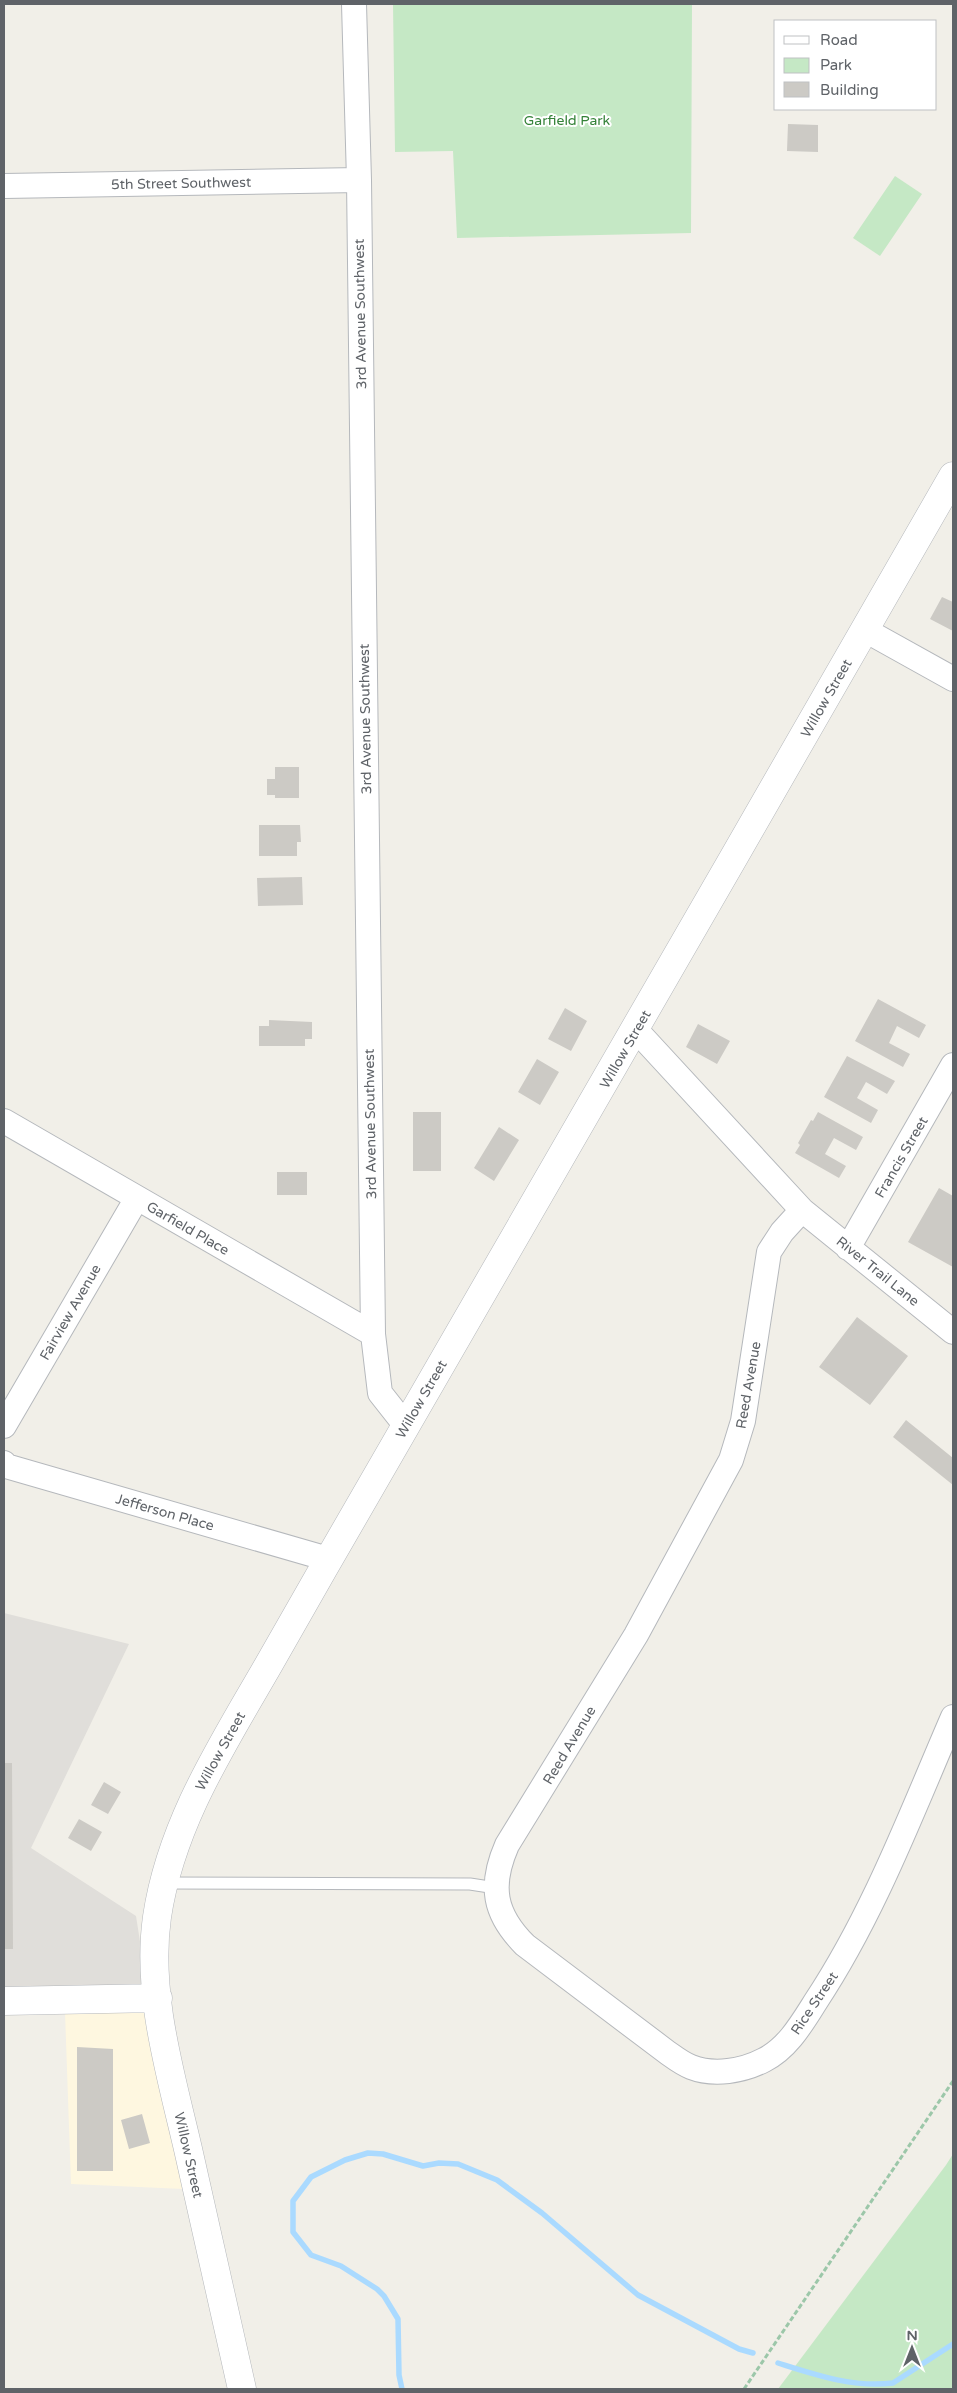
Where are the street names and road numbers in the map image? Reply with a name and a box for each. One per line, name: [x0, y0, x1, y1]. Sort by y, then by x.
street label: 5th Street Southwest: [111, 174, 252, 193]
street label: 3rd Avenue Southwest: [351, 238, 370, 389]
street label: 3rd Avenue Southwest: [356, 643, 375, 794]
street label: Willow Street: [797, 655, 856, 740]
street label: Willow Street: [596, 1006, 655, 1091]
street label: 3rd Avenue Southwest: [361, 1048, 380, 1199]
street label: Francis Street: [871, 1113, 932, 1201]
street label: Garfield Place: [143, 1198, 232, 1259]
street label: River Trail Lane: [833, 1233, 923, 1310]
street label: Fairview Avenue: [36, 1261, 105, 1363]
street label: Reed Avenue: [732, 1340, 765, 1430]
street label: Willow Street: [392, 1356, 451, 1441]
street label: Jefferson Place: [114, 1490, 216, 1535]
street label: Reed Avenue: [539, 1703, 600, 1788]
street label: Willow Street: [192, 1708, 249, 1794]
street label: Rice Street: [787, 1968, 842, 2038]
street label: Willow Street: [170, 2111, 207, 2200]

